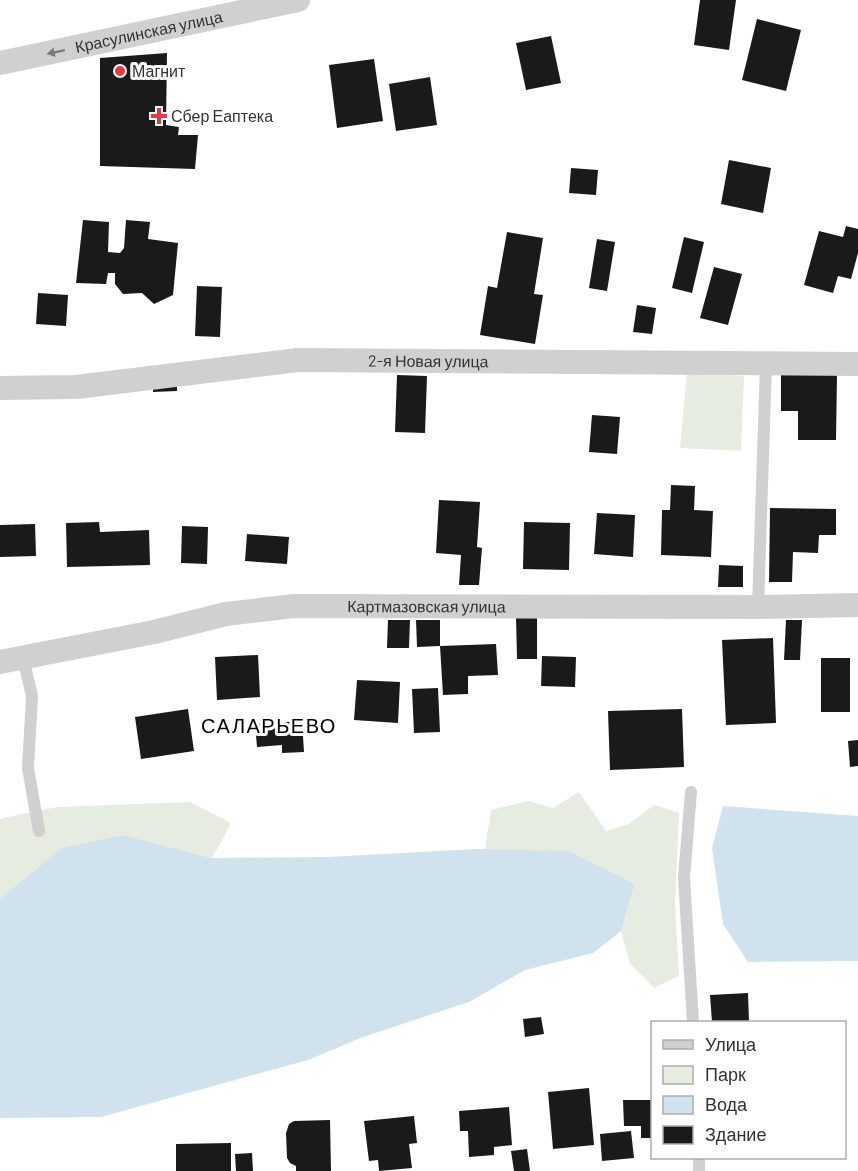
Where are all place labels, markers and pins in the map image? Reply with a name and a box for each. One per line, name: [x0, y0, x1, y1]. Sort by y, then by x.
place label: Магнит: [132, 61, 186, 80]
marker: Магнит: [113, 64, 127, 78]
place label: Сбер Еаптека: [171, 106, 273, 125]
marker: Сбер Еаптека: [152, 109, 166, 123]

